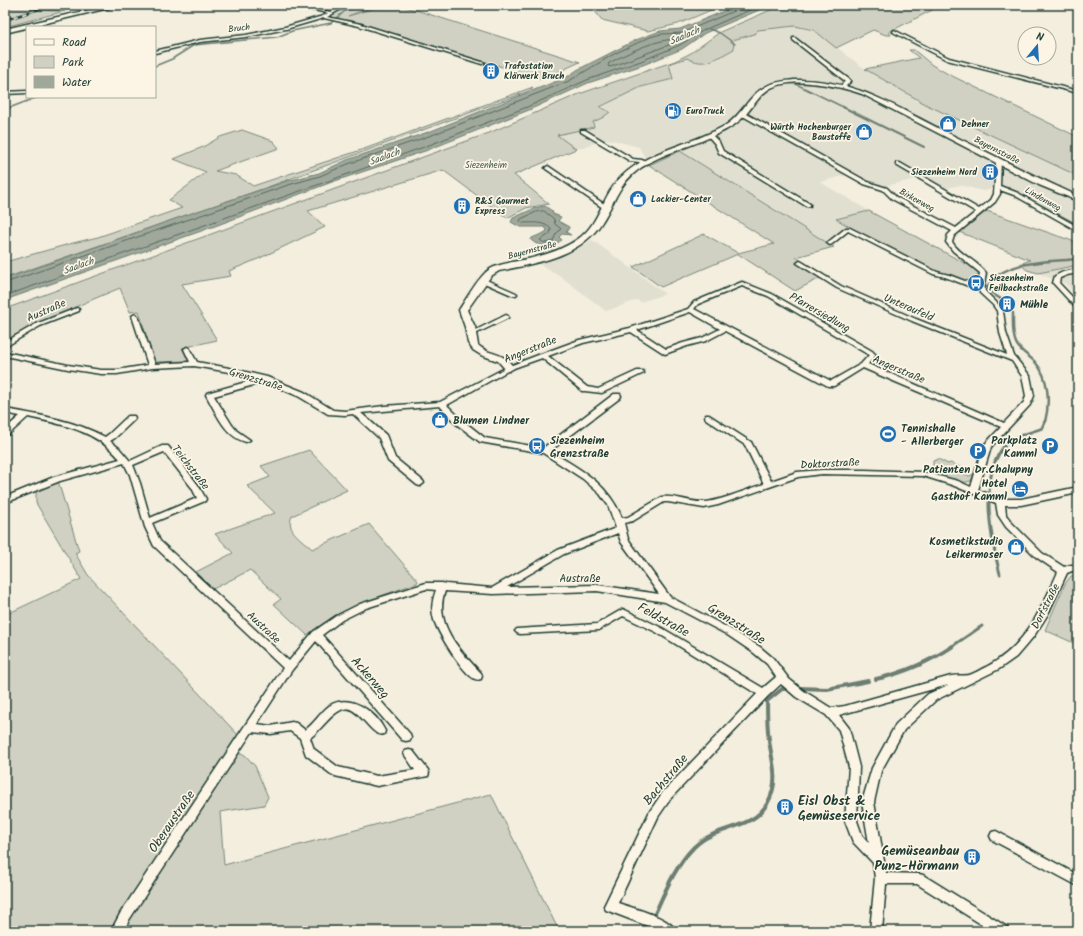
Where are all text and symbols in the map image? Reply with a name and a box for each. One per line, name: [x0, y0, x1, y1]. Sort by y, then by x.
street label: Bruch: [227, 20, 251, 37]
water label: Saalach: [667, 22, 704, 49]
legend: [26, 26, 156, 98]
north arrow: [1017, 26, 1057, 66]
text: N: [1034, 28, 1046, 47]
text: Road: [62, 33, 87, 52]
text: Park: [62, 53, 84, 72]
place label: Trafostation Klärwerk Bruch: [504, 59, 564, 84]
building icon: Trafostation Klärwerk Bruch: [481, 61, 501, 81]
text: Water: [62, 73, 92, 92]
fuel station icon: EuroTruck: [663, 101, 683, 121]
place label: EuroTruck: [686, 104, 725, 119]
shop icon: Dehner: [938, 114, 958, 134]
place label: Dehner: [961, 117, 990, 132]
place label: Würth Hochenburger Baustoffe: [770, 120, 852, 145]
shop icon: Würth Hochenburger Baustoffe: [854, 122, 874, 142]
street label: Bayernstraße: [971, 132, 1022, 168]
water label: Saalach: [367, 143, 403, 170]
park label: Siezenheim: [465, 158, 507, 173]
building icon: Siezenheim Nord: [980, 162, 1000, 182]
place label: Siezenheim Nord: [911, 165, 977, 180]
street label: Lindenweg: [1022, 183, 1064, 216]
street label: Birkenweg: [896, 185, 937, 216]
shop icon: Lackier-Center: [628, 189, 648, 209]
place label: Lackier-Center: [651, 192, 711, 207]
place label: R&S Gourmet Express: [475, 194, 530, 219]
building icon: R&S Gourmet Express: [452, 196, 472, 216]
street label: Bayernstraße: [506, 237, 558, 264]
water label: Saalach: [61, 252, 97, 279]
place label: Siezenheim Feilbachstraße: [989, 271, 1049, 296]
bus stop icon: Siezenheim Feilbachstraße: [966, 273, 986, 293]
street label: Pfarrersiedlung: [786, 288, 853, 338]
street label: Unteraufeld: [881, 289, 937, 327]
street label: Austraße: [24, 294, 69, 327]
building icon: Mühle: [997, 294, 1017, 314]
place label: Mühle: [1020, 296, 1049, 314]
street label: Angerstraße: [501, 331, 560, 369]
street label: Angerstraße: [870, 351, 928, 389]
street label: Grenzstraße: [227, 363, 285, 397]
shop icon: Blumen Lindner: [430, 410, 450, 430]
place label: Blumen Lindner: [453, 412, 530, 430]
place label: Tennishalle - Allerberger: [901, 420, 964, 451]
sports icon: Tennishalle - Allerberger: [878, 424, 898, 444]
place label: Siezenheim Grenzstraße: [550, 432, 610, 463]
place label: Parkplatz Kamml: [991, 432, 1037, 463]
bus stop icon: Siezenheim Grenzstraße: [527, 436, 547, 456]
parking icon: Parkplatz Kamml: [1040, 436, 1060, 456]
street label: Teichstraße: [167, 441, 214, 494]
parking icon: Patienten Dr.Chalupny: [968, 441, 988, 461]
street label: Doktorstraße: [800, 453, 860, 475]
place label: Patienten Dr.Chalupny: [923, 461, 1033, 479]
place label: Hotel Gasthof Kamml: [931, 475, 1007, 506]
hotel icon: Hotel Gasthof Kamml: [1010, 479, 1030, 499]
place label: Kosmetikstudio Leikermoser: [929, 533, 1004, 564]
shop icon: Kosmetikstudio Leikermoser: [1006, 537, 1026, 557]
street label: Austraße: [559, 570, 601, 588]
street label: Dorfstraße: [1027, 581, 1065, 632]
street label: Feldstraße: [633, 597, 693, 643]
street label: Grenzstraße: [703, 598, 770, 651]
street label: Austraße: [242, 607, 285, 648]
street label: Ackerweg: [345, 652, 394, 704]
street label: Bachstraße: [638, 750, 694, 810]
street label: Oberaustraße: [143, 786, 201, 857]
place label: Eisl Obst & Gemüseservice: [798, 791, 881, 827]
building icon: Eisl Obst & Gemüseservice: [775, 797, 795, 817]
place label: Gemüseanbau Punz-Hörmann: [874, 841, 960, 877]
building icon: Gemüseanbau Punz-Hörmann: [962, 847, 982, 867]

